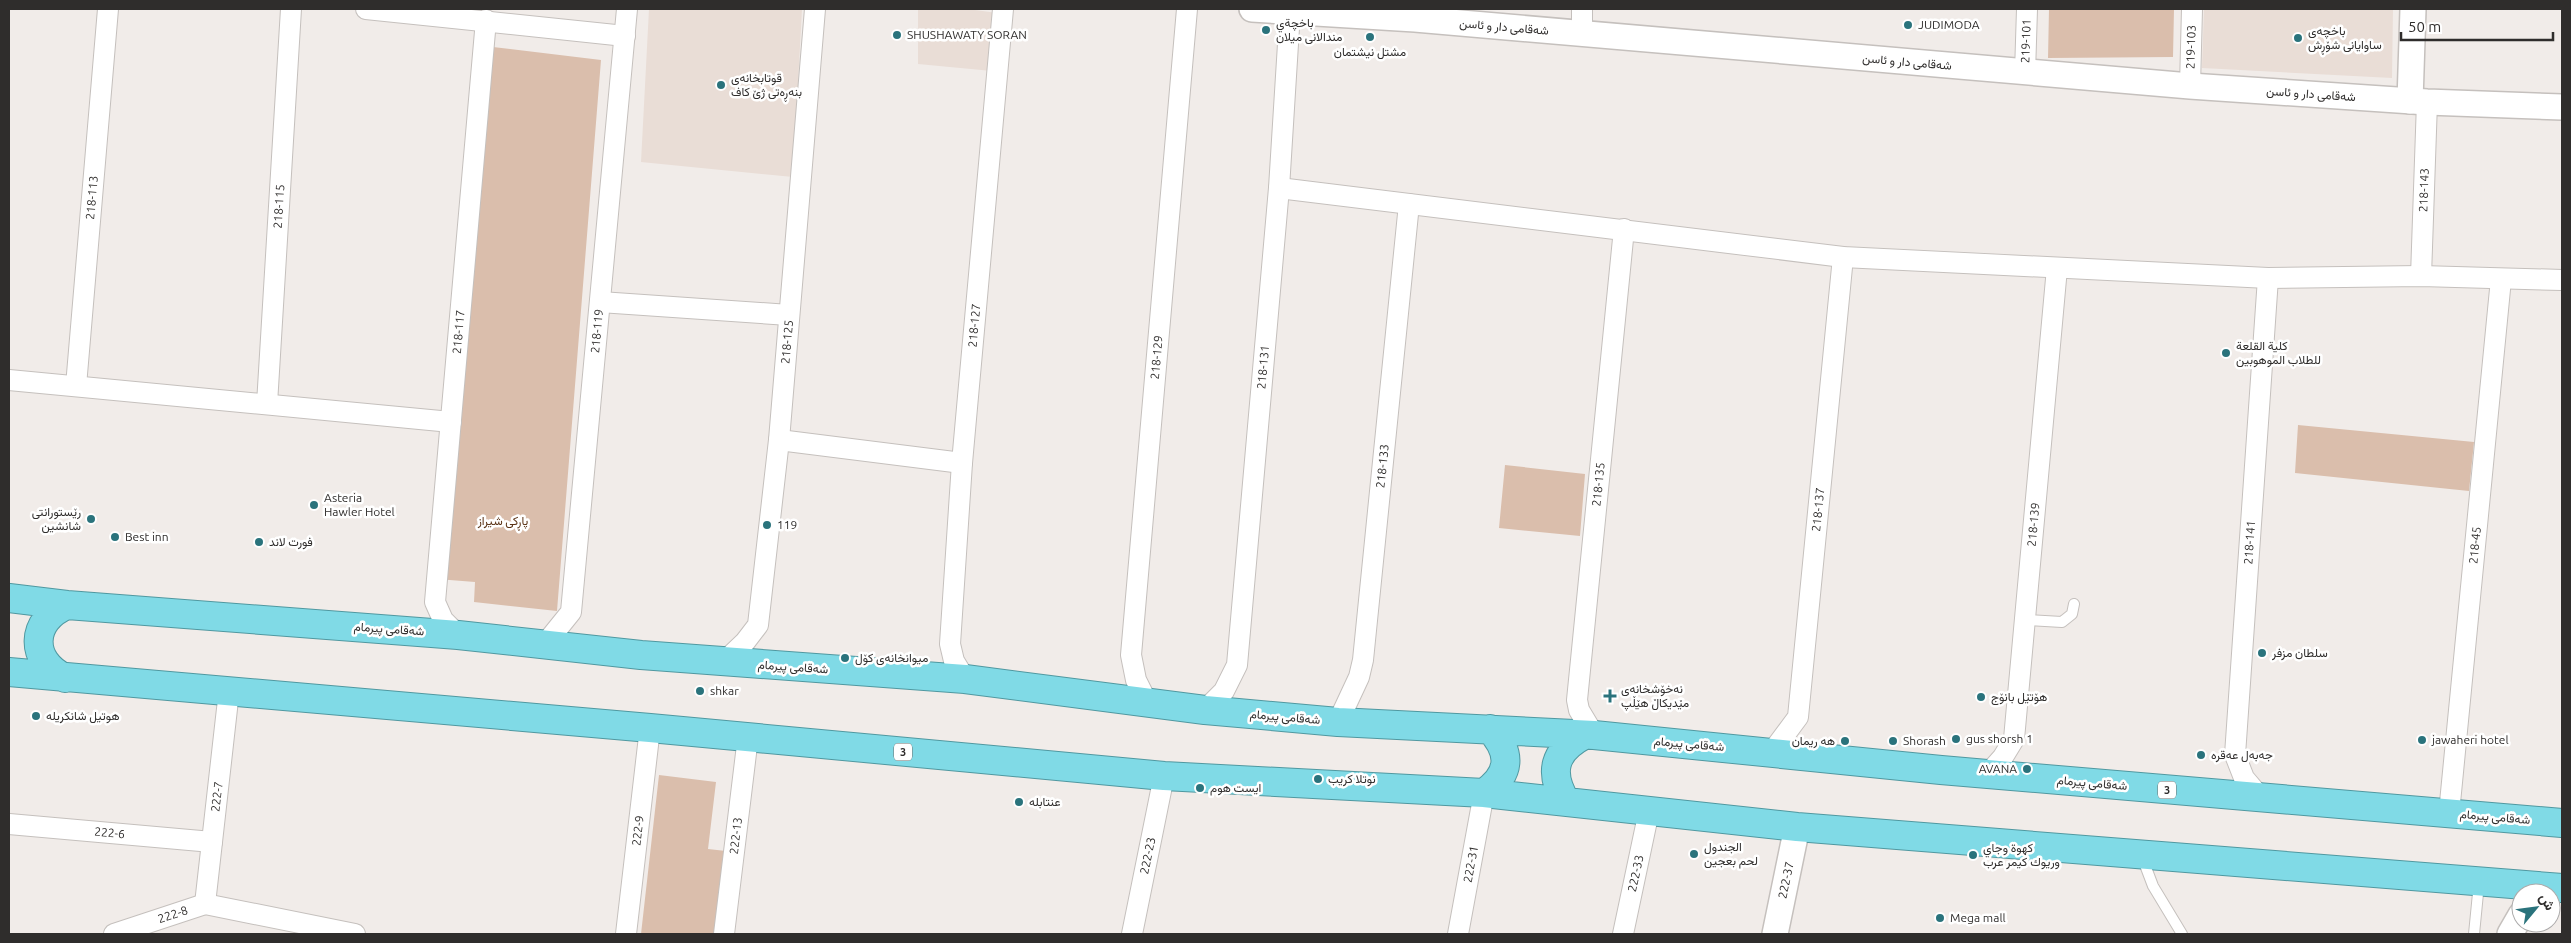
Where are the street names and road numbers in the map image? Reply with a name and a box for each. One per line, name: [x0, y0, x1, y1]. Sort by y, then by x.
street label: شەقامی دار و ئاسن: [1459, 16, 1549, 39]
street label: 219-101: [2018, 19, 2033, 63]
street label: 219-103: [2183, 25, 2198, 69]
street label: شەقامی دار و ئاسن: [1862, 51, 1952, 74]
street label: شەقامی دار و ئاسن: [2266, 84, 2356, 105]
street label: 218-143: [2416, 168, 2431, 212]
street label: 218-113: [83, 175, 100, 220]
street label: 218-115: [271, 184, 286, 229]
street label: 218-127: [965, 303, 982, 348]
street label: 218-119: [588, 308, 605, 354]
street label: 218-117: [450, 309, 467, 354]
street label: 218-125: [778, 319, 795, 364]
street label: 218-129: [1148, 335, 1165, 380]
street label: 218-131: [1254, 344, 1271, 390]
street label: 218-133: [1373, 443, 1391, 489]
street label: 218-135: [1589, 462, 1607, 507]
street label: 218-137: [1809, 487, 1826, 532]
street label: 218-139: [2025, 502, 2042, 547]
street label: 218-141: [2241, 520, 2257, 565]
street label: 218-45: [2466, 526, 2483, 564]
street label: شەقامی پیرمام: [353, 620, 425, 639]
street label: شەقامی پیرمام: [757, 658, 829, 677]
street label: شەقامی پیرمام: [1249, 707, 1321, 728]
street label: شەقامی پیرمام: [1653, 734, 1725, 755]
road number: 3: [894, 744, 912, 760]
street label: شەقامی پیرمام: [2056, 773, 2128, 794]
street label: 222-7: [208, 781, 225, 813]
road number: 3: [2158, 782, 2176, 798]
street label: شەقامی پیرمام: [2459, 807, 2531, 828]
street label: 222-9: [629, 815, 646, 847]
street label: 222-13: [727, 816, 744, 855]
street label: 222-6: [94, 825, 126, 840]
street label: 222-23: [1137, 836, 1157, 875]
street label: 222-31: [1461, 845, 1480, 884]
street label: 222-33: [1625, 854, 1646, 893]
street label: 222-37: [1775, 860, 1796, 900]
street label: 222-8: [156, 903, 189, 925]

